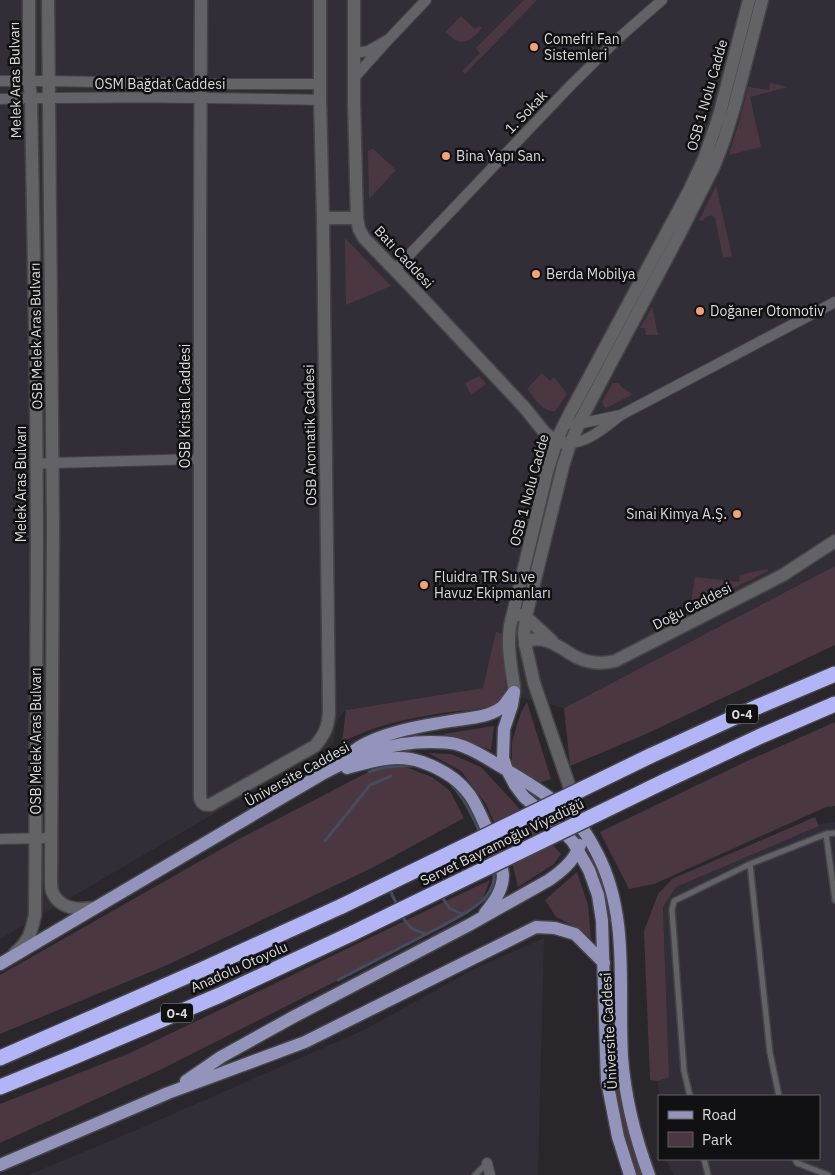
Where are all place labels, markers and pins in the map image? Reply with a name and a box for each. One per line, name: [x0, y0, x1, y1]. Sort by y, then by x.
place label: Comefri Fan Sistemleri: [544, 30, 620, 64]
marker: Comefri Fan Sistemleri: [528, 41, 540, 53]
place label: Bina Yapı San.: [456, 147, 545, 165]
marker: Bina Yapı San.: [440, 150, 452, 162]
place label: Berda Mobilya: [546, 265, 636, 283]
marker: Berda Mobilya: [530, 268, 542, 280]
place label: Doğaner Otomotiv: [710, 302, 824, 320]
marker: Doğaner Otomotiv: [694, 305, 706, 317]
place label: Sınai Kimya A.Ş.: [626, 505, 727, 523]
marker: Sınai Kimya A.Ş.: [731, 508, 743, 520]
place label: Fluidra TR Su ve Havuz Ekipmanları: [434, 568, 551, 602]
marker: Fluidra TR Su ve Havuz Ekipmanları: [418, 579, 430, 591]

